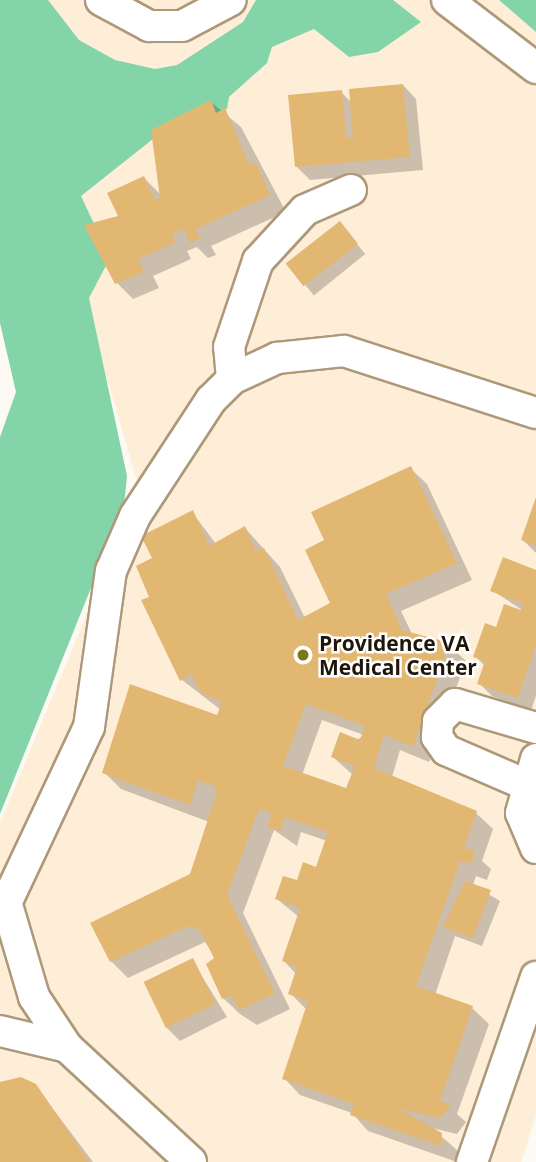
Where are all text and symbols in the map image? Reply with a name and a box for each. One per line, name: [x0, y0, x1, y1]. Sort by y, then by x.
place label: Providence VA Medical Center: [319, 630, 477, 680]
marker: Providence VA Medical Center: [293, 645, 313, 665]

